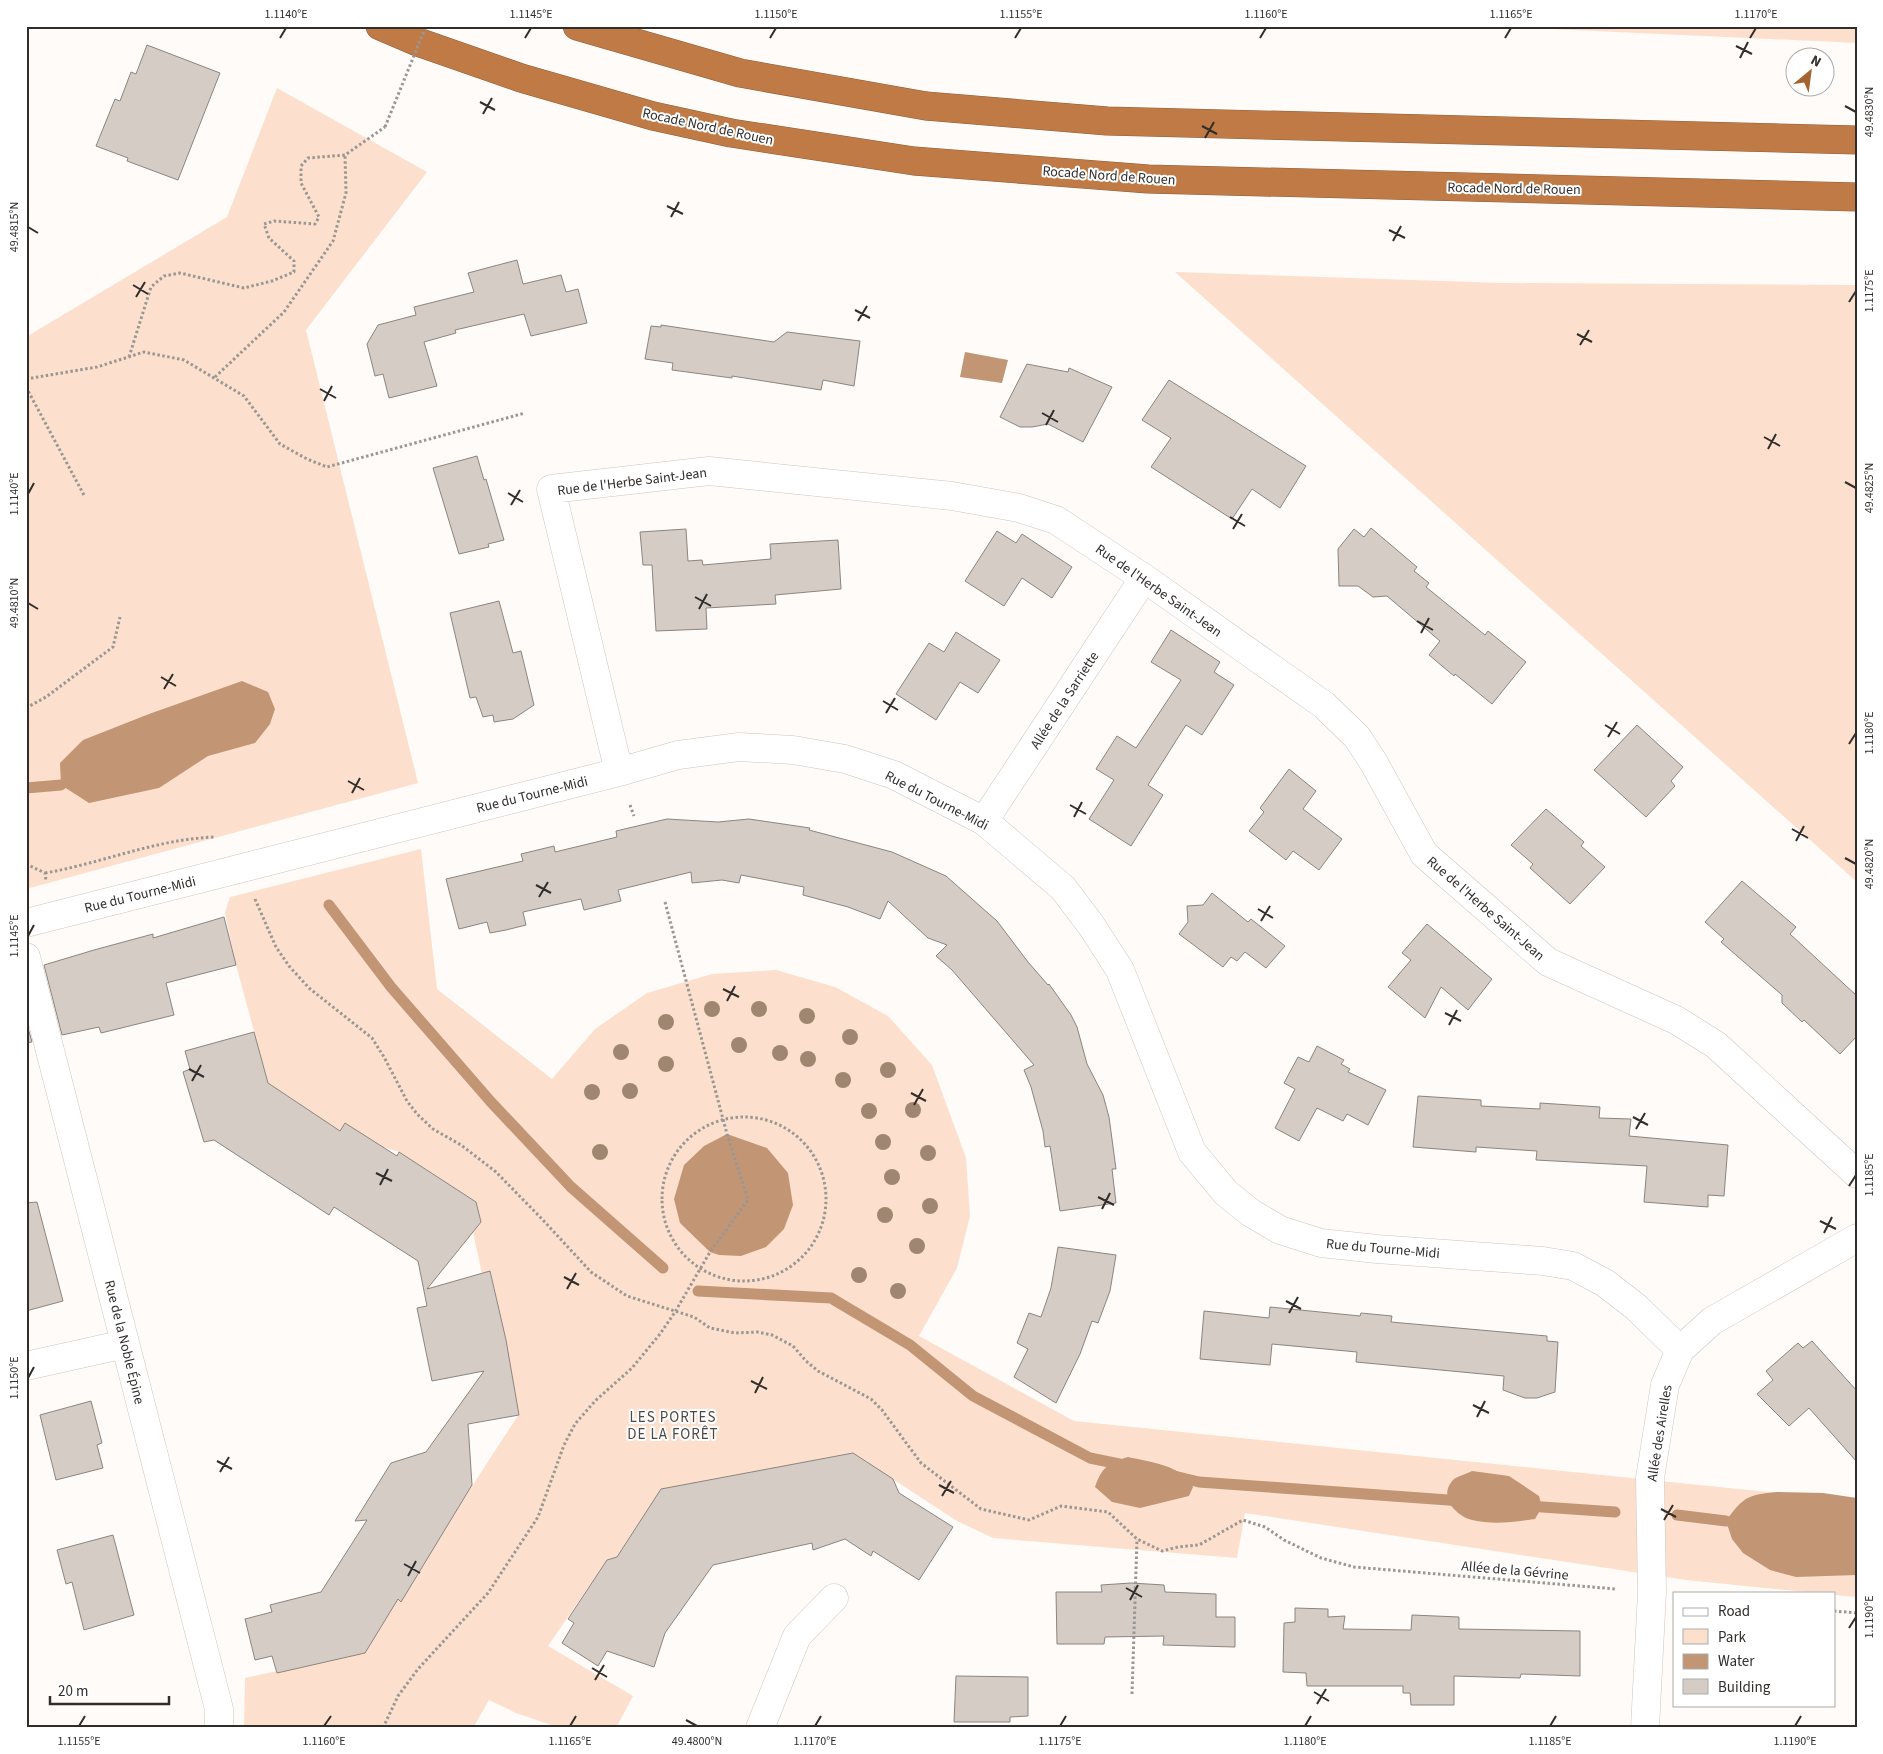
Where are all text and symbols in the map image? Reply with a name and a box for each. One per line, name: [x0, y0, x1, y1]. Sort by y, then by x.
text: 1.1140°E: [264, 6, 308, 23]
text: 1.1145°E: [509, 6, 553, 23]
text: 1.1150°E: [754, 6, 798, 23]
text: 1.1155°E: [999, 6, 1043, 23]
text: 1.1160°E: [1244, 6, 1288, 23]
text: 1.1165°E: [1489, 6, 1533, 23]
text: 1.1170°E: [1734, 6, 1778, 23]
north arrow: [1786, 48, 1836, 98]
text: N: [1807, 51, 1825, 73]
text: 49.4830°N: [1861, 87, 1878, 137]
street label: Rocade Nord de Rouen: [641, 103, 775, 151]
street label: Rocade Nord de Rouen: [1042, 161, 1176, 191]
street label: Rocade Nord de Rouen: [1447, 178, 1581, 200]
text: 49.4815°N: [6, 202, 23, 252]
text: 1.1175°E: [1861, 269, 1878, 313]
street label: Rue de l'Herbe Saint-Jean: [556, 463, 708, 501]
text: 49.4825°N: [1861, 463, 1878, 513]
text: 1.1140°E: [6, 472, 23, 516]
street label: Rue de l'Herbe Saint-Jean: [1091, 539, 1226, 642]
text: 49.4810°N: [6, 578, 23, 628]
street label: Allée de la Sarriette: [1026, 648, 1104, 753]
text: 1.1180°E: [1861, 711, 1878, 755]
street label: Rue du Tourne-Midi: [881, 766, 992, 836]
street label: Rue du Tourne-Midi: [474, 771, 590, 818]
text: 49.4820°N: [1861, 839, 1878, 889]
street label: Rue de l'Herbe Saint-Jean: [1422, 852, 1549, 966]
street label: Rue du Tourne-Midi: [82, 871, 198, 918]
text: 1.1145°E: [6, 914, 23, 958]
text: 1.1185°E: [1861, 1153, 1878, 1197]
street label: Rue du Tourne-Midi: [1325, 1234, 1441, 1264]
street label: Rue de la Noble Épine: [99, 1278, 149, 1406]
text: 1.1150°E: [6, 1356, 23, 1400]
street label: Allée des Airelles: [1642, 1383, 1678, 1483]
district label: LES PORTES DE LA FORÊT: [627, 1407, 719, 1445]
street label: Allée de la Gévrine: [1461, 1556, 1569, 1586]
legend: [1673, 1592, 1836, 1706]
text: 1.1190°E: [1861, 1595, 1878, 1639]
text: Road: [1718, 1601, 1750, 1622]
text: Park: [1718, 1627, 1747, 1648]
text: Water: [1718, 1651, 1755, 1672]
scale bar: [50, 1674, 169, 1706]
text: Building: [1718, 1677, 1771, 1698]
text: 20 m: [58, 1681, 88, 1702]
text: 1.1155°E: [57, 1733, 101, 1750]
text: 1.1160°E: [302, 1733, 346, 1750]
text: 1.1165°E: [548, 1733, 592, 1750]
text: 49.4800°N: [672, 1733, 722, 1750]
text: 1.1170°E: [793, 1733, 837, 1750]
text: 1.1175°E: [1038, 1733, 1082, 1750]
text: 1.1180°E: [1283, 1733, 1327, 1750]
text: 1.1185°E: [1528, 1733, 1572, 1750]
text: 1.1190°E: [1773, 1733, 1817, 1750]

